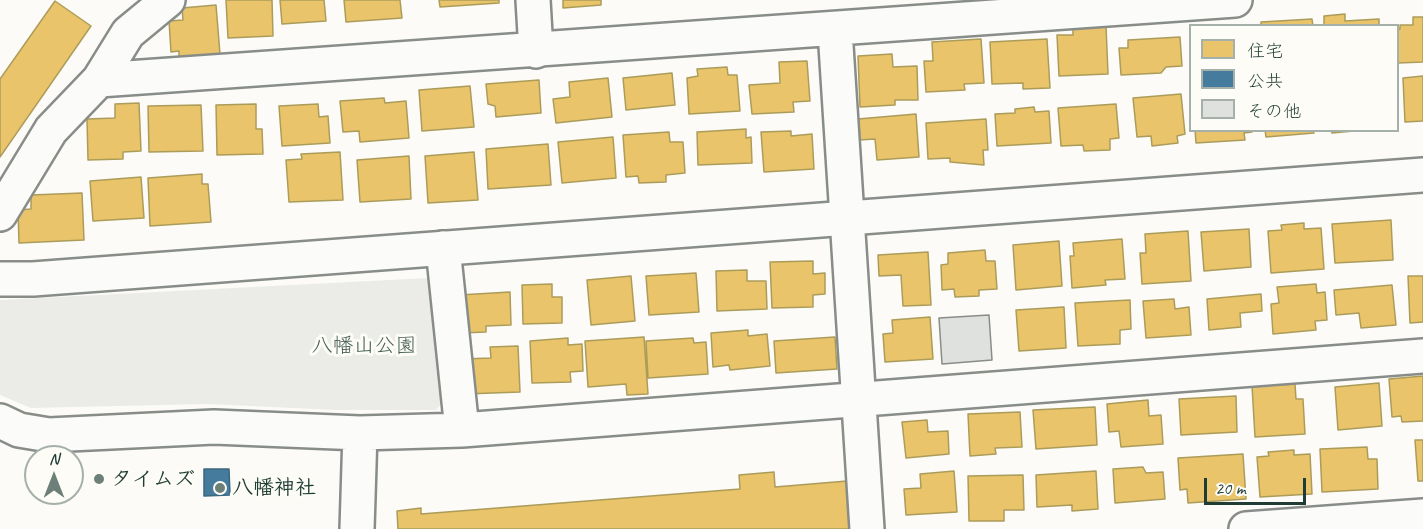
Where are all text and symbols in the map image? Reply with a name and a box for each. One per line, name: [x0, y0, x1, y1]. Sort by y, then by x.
legend: [1189, 24, 1399, 132]
text: 住宅: [1247, 40, 1283, 62]
text: 公共: [1247, 70, 1283, 92]
text: その他: [1247, 100, 1301, 122]
park label: 八幡山公園: [312, 333, 416, 359]
north arrow: [24, 445, 84, 505]
text: N: [49, 449, 59, 469]
place label: タイムズ: [111, 466, 195, 492]
scale bar: [1207, 466, 1309, 504]
marker: タイムズ: [92, 472, 106, 486]
place label: 八幡神社: [232, 475, 316, 501]
text: 20 m: [1215, 477, 1246, 499]
marker: 八幡神社: [213, 481, 227, 495]

